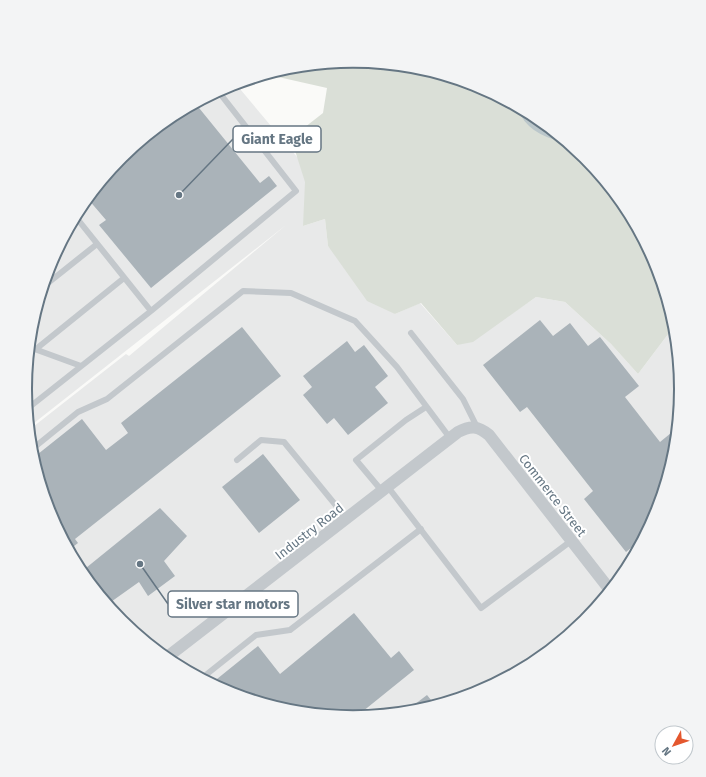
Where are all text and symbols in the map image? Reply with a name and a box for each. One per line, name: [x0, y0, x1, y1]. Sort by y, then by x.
callout: Giant Eagle: [233, 126, 321, 152]
text: Giant Eagle: [241, 131, 313, 148]
street label: Commerce Street: [516, 451, 590, 540]
street label: Industry Road: [272, 500, 346, 563]
callout: Silver star motors: [168, 591, 298, 617]
text: Silver star motors: [176, 596, 290, 613]
north arrow: [654, 725, 694, 765]
text: N: [659, 744, 674, 758]

